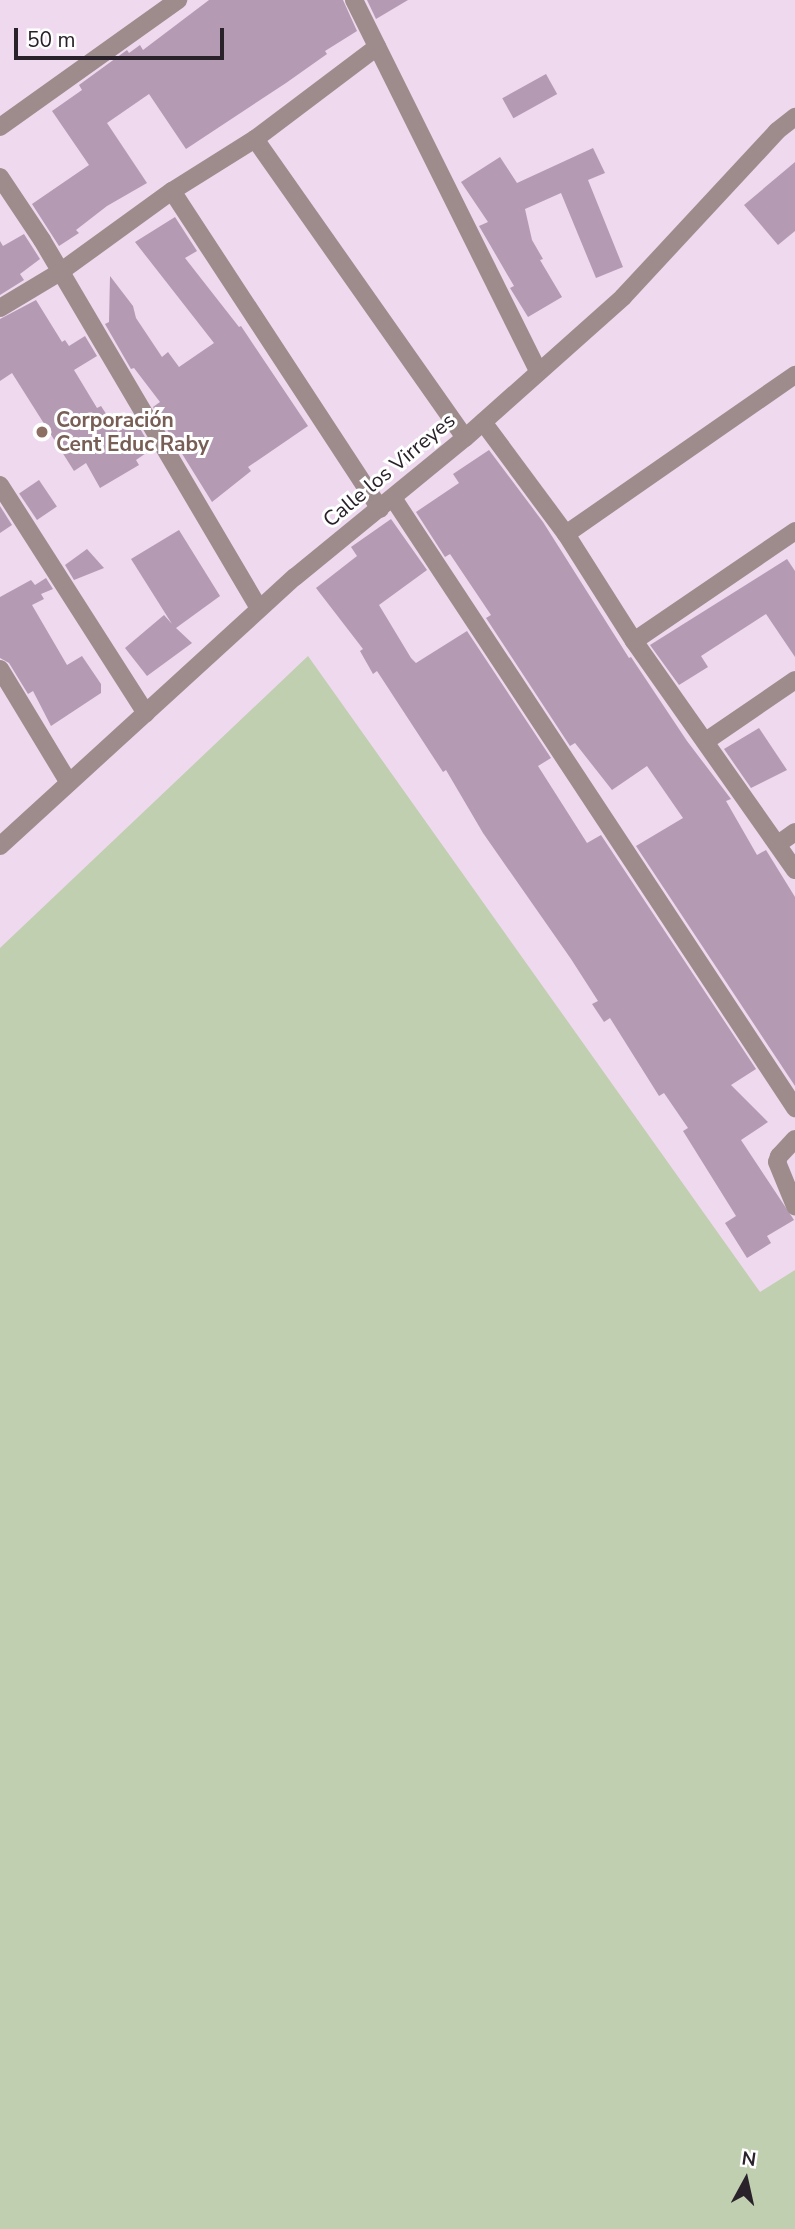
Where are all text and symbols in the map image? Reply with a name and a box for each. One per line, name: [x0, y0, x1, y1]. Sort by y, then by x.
scale bar: [18, 14, 228, 58]
text: 50 m: [27, 26, 76, 54]
place label: Corporación Cent Educ Raby: [56, 407, 209, 457]
street label: Calle los Virreyes: [318, 408, 460, 532]
marker: Corporación Cent Educ Raby: [34, 424, 50, 440]
north arrow: [711, 2145, 781, 2215]
text: N: [740, 2145, 758, 2173]

